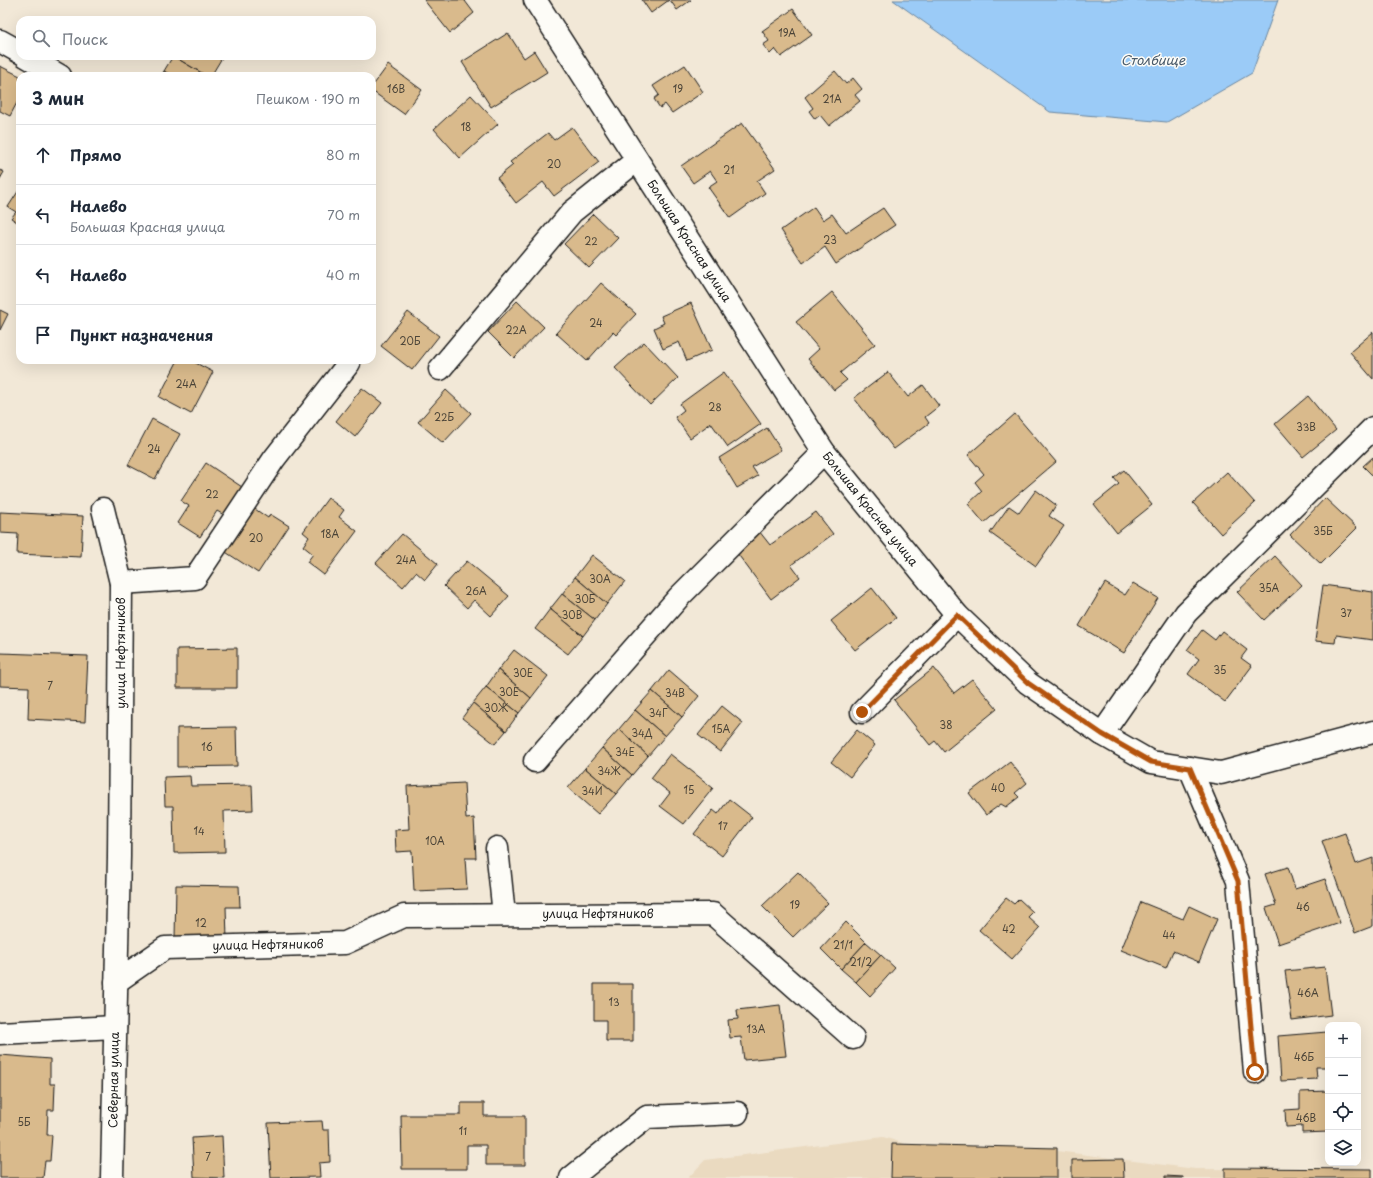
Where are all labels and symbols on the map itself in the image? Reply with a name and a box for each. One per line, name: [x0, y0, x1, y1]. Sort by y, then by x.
house number: 19А: [778, 25, 796, 40]
water label: Столбище: [1121, 50, 1186, 69]
house number: 16В: [387, 81, 405, 96]
house number: 19: [673, 81, 683, 96]
house number: 21А: [822, 91, 842, 106]
house number: 18: [461, 119, 471, 134]
house number: 20: [547, 156, 561, 171]
house number: 21: [723, 162, 735, 177]
street label: Большая Красная улица: [643, 176, 737, 306]
house number: 23: [823, 232, 837, 247]
house number: 22: [584, 233, 598, 248]
house number: 24: [589, 315, 603, 330]
house number: 22А: [505, 322, 527, 337]
house number: 20Б: [400, 333, 421, 348]
house number: 24А: [175, 376, 197, 391]
house number: 28: [708, 399, 722, 414]
house number: 22Б: [434, 409, 454, 424]
house number: 33В: [1296, 419, 1316, 434]
house number: 24: [147, 441, 161, 456]
street label: Большая Красная улица: [819, 447, 923, 570]
house number: 22: [205, 486, 219, 501]
house number: 35Б: [1313, 523, 1333, 538]
house number: 18А: [321, 526, 340, 541]
house number: 20: [249, 530, 263, 545]
house number: 24А: [395, 552, 417, 567]
house number: 30А: [589, 571, 611, 586]
house number: 35А: [1259, 580, 1280, 595]
house number: 26А: [465, 583, 487, 598]
house number: 30Б: [575, 591, 596, 606]
street label: улица Нефтяников: [111, 597, 129, 709]
house number: 37: [1340, 605, 1353, 620]
house number: 30В: [562, 607, 583, 622]
house number: 35: [1214, 662, 1226, 677]
house number: 30Е: [513, 665, 533, 680]
house number: 7: [47, 678, 53, 693]
house number: 30Е: [499, 684, 519, 699]
house number: 34В: [665, 685, 685, 700]
house number: 30Ж: [484, 700, 508, 715]
route end: [853, 703, 871, 721]
house number: 34Г: [649, 705, 668, 720]
house number: 38: [940, 717, 952, 732]
house number: 15А: [712, 721, 731, 736]
house number: 34Д: [631, 725, 653, 740]
house number: 16: [201, 739, 213, 754]
house number: 34Е: [615, 744, 635, 759]
house number: 34Ж: [597, 763, 621, 778]
house number: 40: [991, 780, 1005, 795]
house number: 15: [684, 782, 694, 797]
house number: 34И: [581, 783, 603, 798]
house number: 17: [718, 818, 729, 833]
house number: 14: [193, 823, 205, 838]
house number: 10А: [425, 833, 445, 848]
house number: 19: [790, 897, 800, 912]
house number: 46: [1296, 899, 1310, 914]
street label: улица Нефтяников: [542, 904, 654, 922]
house number: 12: [195, 915, 207, 930]
house number: 42: [1002, 921, 1016, 936]
house number: 44: [1162, 927, 1176, 942]
street label: улица Нефтяников: [212, 934, 324, 954]
house number: 21/1: [833, 937, 853, 952]
house number: 21/2: [850, 954, 872, 969]
house number: 46А: [1297, 985, 1319, 1000]
house number: 13: [608, 994, 620, 1009]
house number: 13А: [747, 1021, 766, 1036]
street label: Северная улица: [103, 1031, 123, 1128]
house number: 46Б: [1294, 1049, 1315, 1064]
route start: [1246, 1063, 1264, 1081]
house number: 46В: [1296, 1110, 1317, 1125]
house number: 5Б: [18, 1114, 31, 1129]
house number: 11: [459, 1123, 467, 1138]
house number: 7: [205, 1149, 211, 1164]

